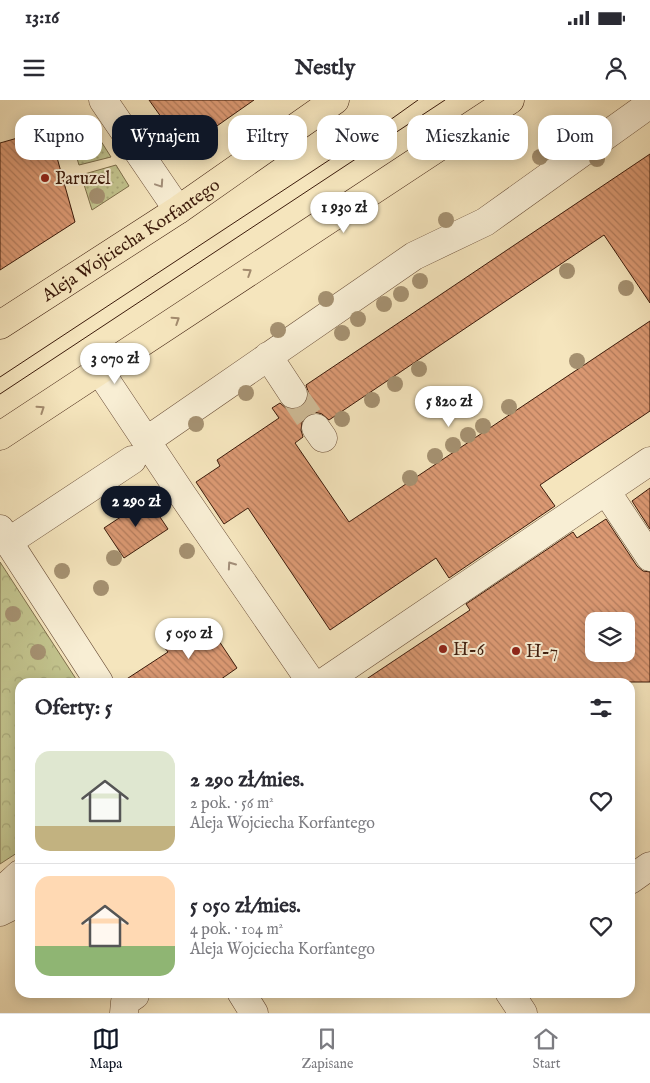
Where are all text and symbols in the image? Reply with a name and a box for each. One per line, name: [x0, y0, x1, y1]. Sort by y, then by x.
text: 13:16: [25, 6, 59, 30]
icon: menu: [20, 54, 48, 82]
text: Nestly: [295, 54, 355, 82]
icon: person: [602, 54, 630, 82]
chip: Kupno: [15, 115, 102, 160]
chip: Wynajem: [112, 115, 218, 160]
chip: Filtry: [228, 115, 307, 160]
chip: Nowe: [317, 115, 397, 160]
chip: Mieszkanie: [407, 115, 528, 160]
chip: Dom: [538, 115, 612, 160]
place label: Paruzel: [55, 168, 111, 191]
marker: Paruzel: [39, 172, 51, 184]
street label: Aleja Wojciecha Korfantego: [37, 174, 225, 308]
one-way arrow: [154, 178, 163, 188]
pin: 1 930 zł: [292, 192, 396, 234]
text: 1 930 zł: [321, 198, 367, 218]
one-way arrow: [243, 269, 252, 279]
one-way arrow: [171, 316, 180, 326]
pin: 3 070 zł: [63, 342, 167, 385]
text: 3 070 zł: [91, 349, 139, 369]
pin: 5 820 zł: [397, 386, 501, 428]
text: 5 820 zł: [426, 392, 472, 412]
one-way arrow: [35, 406, 44, 415]
pin: 2 290 zł: [84, 486, 188, 528]
text: 2 290 zł: [112, 492, 160, 512]
one-way arrow: [228, 562, 237, 571]
map controls: [585, 612, 635, 662]
button: layers: [585, 612, 635, 662]
pin: 5 050 zł: [137, 618, 241, 660]
text: 5 050 zł: [166, 624, 212, 644]
place label: H-6: [453, 639, 485, 662]
place label: H-7: [526, 641, 558, 664]
marker: H-6: [437, 643, 449, 655]
marker: H-7: [510, 645, 522, 657]
icon: filters: [587, 694, 615, 722]
text: Oferty: 5: [35, 695, 112, 722]
text: 2 290 zł/mies.: [190, 767, 304, 794]
icon: home: [75, 771, 135, 831]
icon: heart: [587, 787, 615, 815]
text: 2 pok. · 56 m²: [190, 794, 274, 814]
text: Aleja Wojciecha Korfantego: [190, 814, 375, 834]
text: 5 050 zł/mies.: [190, 893, 301, 920]
icon: home: [75, 896, 135, 956]
icon: heart: [587, 912, 615, 940]
text: 4 pok. · 104 m²: [190, 920, 283, 940]
text: Aleja Wojciecha Korfantego: [190, 940, 375, 960]
tab: Mapa: [90, 1025, 122, 1073]
tab: Zapisane: [301, 1025, 353, 1073]
tab: Start: [532, 1025, 560, 1073]

